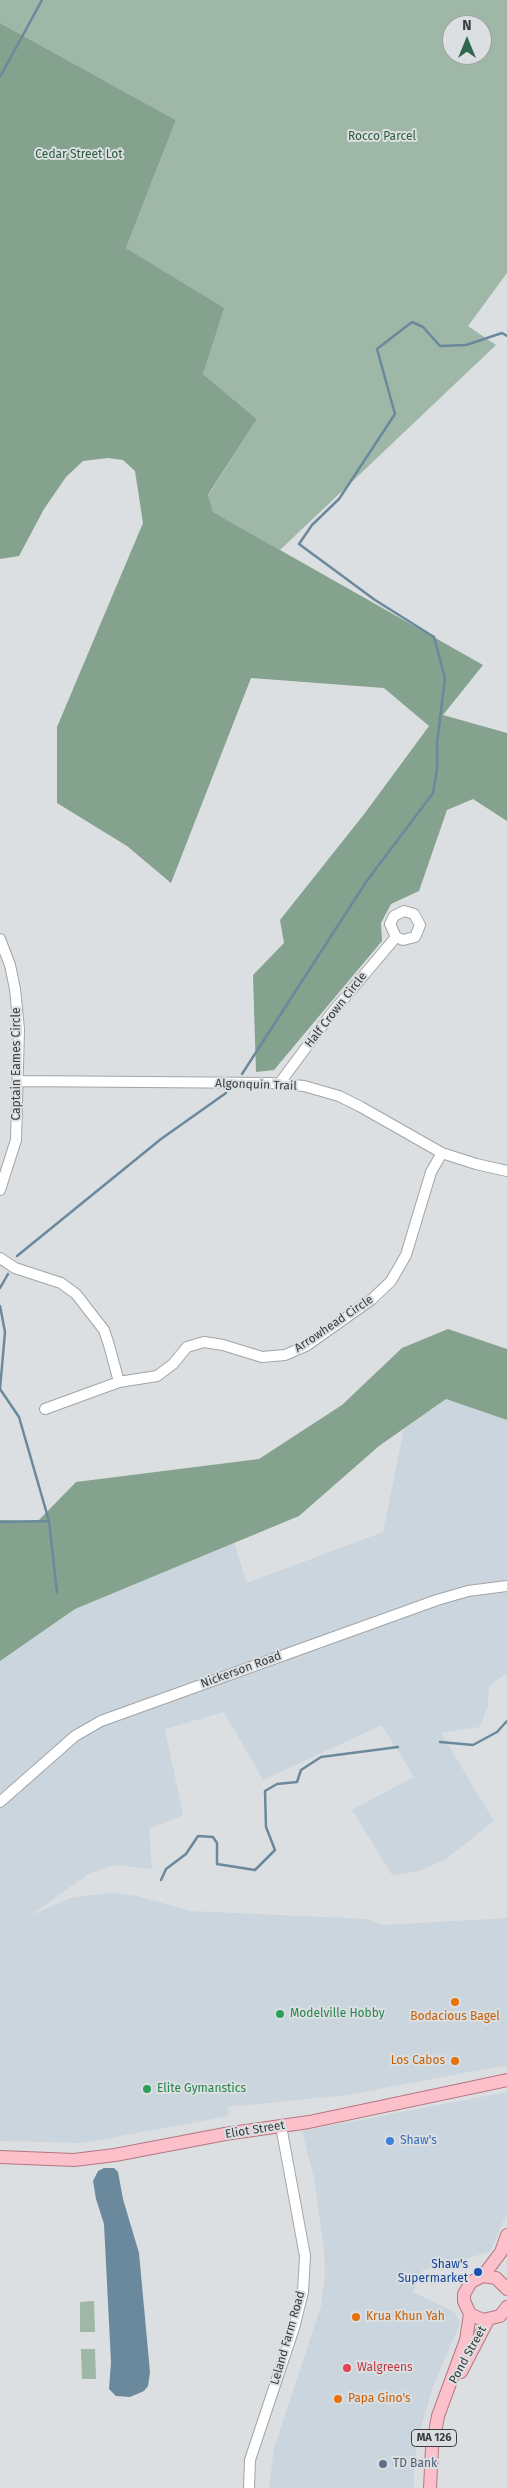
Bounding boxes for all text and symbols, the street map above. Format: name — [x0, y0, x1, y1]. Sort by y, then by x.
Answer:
north arrow — [442, 15, 492, 65]
text: N — [462, 17, 472, 34]
park label: Rocco Parcel — [348, 130, 416, 144]
park label: Cedar Street Lot — [35, 148, 123, 162]
street label: Half Crown Circle — [302, 969, 370, 1051]
street label: Captain Eames Circle — [10, 1007, 24, 1121]
street label: Algonquin Trail — [215, 1076, 297, 1094]
street label: Arrowhead Circle — [292, 1292, 376, 1356]
street label: Nickerson Road — [199, 1649, 283, 1691]
marker: Bodacious Bagel — [449, 1996, 461, 2008]
place label: Modelville Hobby — [290, 2007, 385, 2021]
marker: Modelville Hobby — [274, 2008, 286, 2020]
place label: Bodacious Bagel — [410, 2010, 500, 2024]
place label: Los Cabos — [391, 2054, 445, 2068]
marker: Los Cabos — [449, 2055, 461, 2067]
place label: Elite Gymanstics — [157, 2082, 246, 2096]
marker: Elite Gymanstics — [141, 2083, 153, 2095]
street label: Eliot Street — [224, 2118, 286, 2142]
place label: Shaw's — [400, 2134, 437, 2148]
marker: Shaw's — [384, 2135, 396, 2147]
place label: Shaw's Supermarket — [398, 2258, 468, 2286]
marker: Shaw's Supermarket — [472, 2266, 484, 2278]
street label: Leland Farm Road — [268, 2289, 308, 2387]
place label: Krua Khun Yah — [366, 2310, 445, 2324]
marker: Krua Khun Yah — [350, 2311, 362, 2323]
street label: Pond Street — [446, 2324, 490, 2386]
place label: Walgreens — [357, 2361, 413, 2375]
marker: Walgreens — [341, 2362, 353, 2374]
place label: Papa Gino's — [348, 2392, 411, 2406]
marker: Papa Gino's — [332, 2393, 344, 2405]
road number: MA 126 — [412, 2430, 456, 2446]
place label: TD Bank — [393, 2457, 437, 2471]
marker: TD Bank — [377, 2458, 389, 2470]

